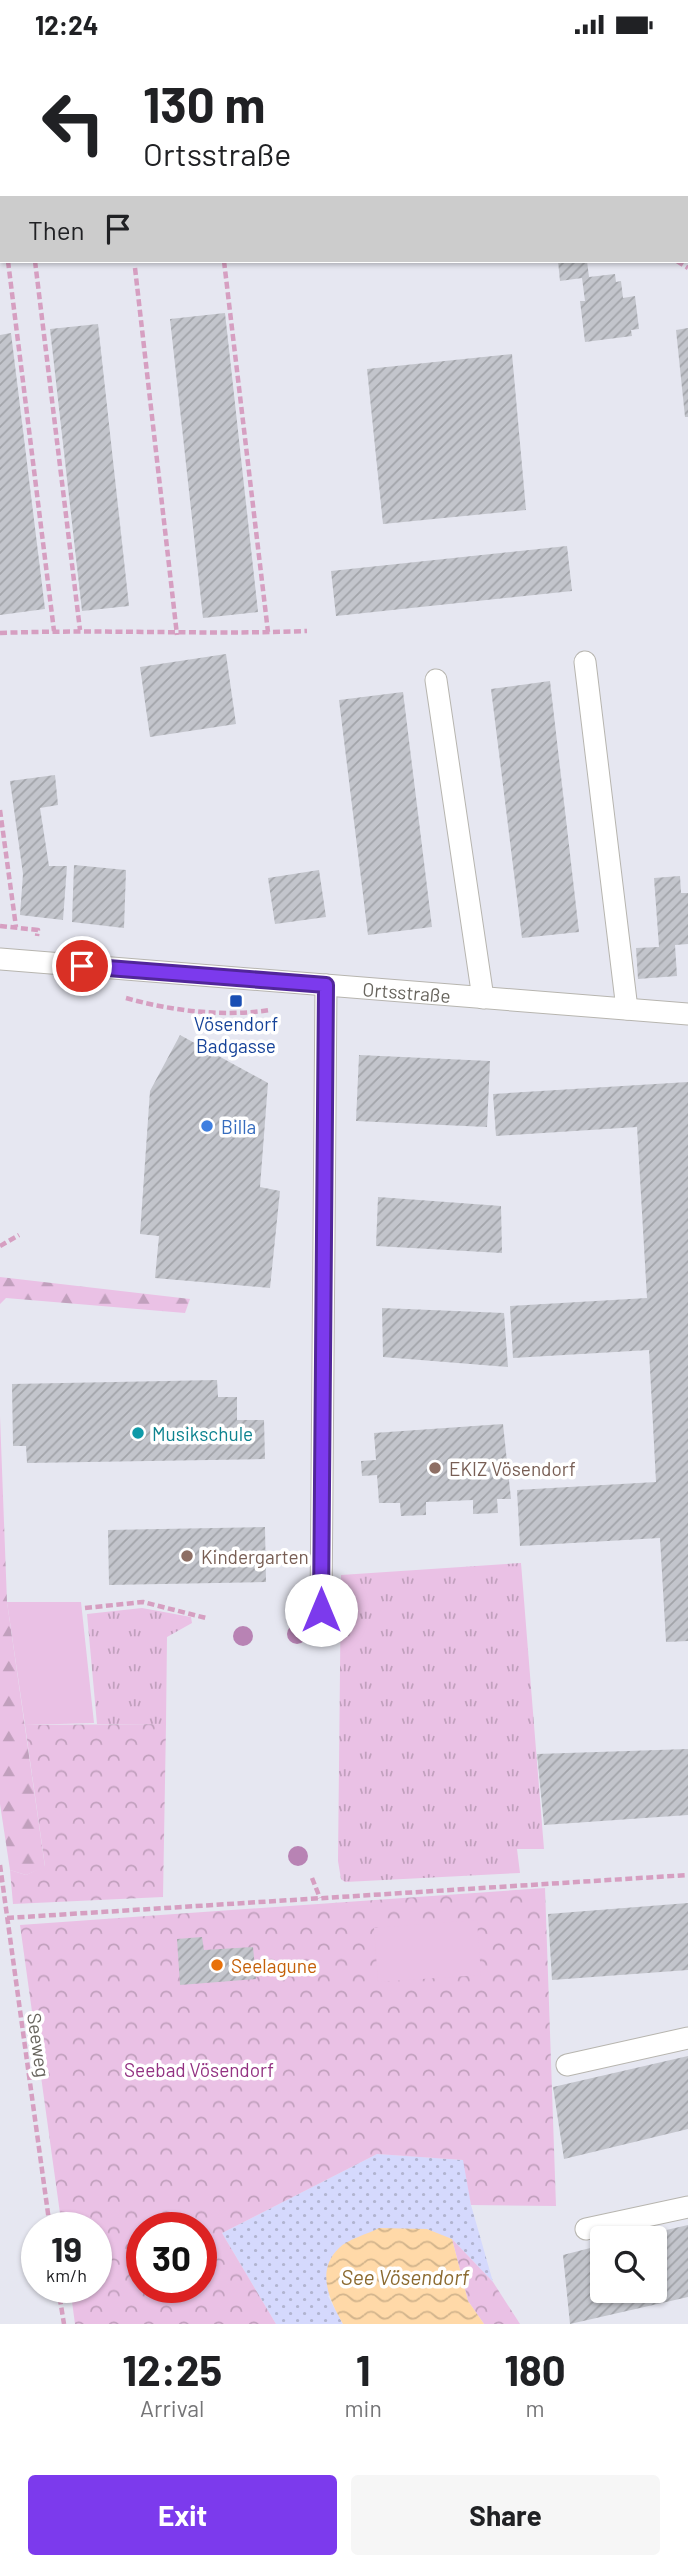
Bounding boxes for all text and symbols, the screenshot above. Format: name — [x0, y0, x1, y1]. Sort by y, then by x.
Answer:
text: 12:24 — [35, 9, 99, 40]
text: 130 m — [143, 74, 265, 133]
icon: left — [28, 77, 119, 168]
text: Ortsstraße — [143, 134, 291, 172]
icon: arrive — [99, 210, 137, 248]
text: Then — [28, 214, 85, 245]
pin — [52, 936, 112, 996]
icon: arrive — [63, 947, 101, 985]
street label: Ortsstraße — [362, 977, 452, 1006]
marker: Vösendorf Badgasse — [228, 993, 244, 1009]
place label: Vösendorf Badgasse — [194, 1012, 278, 1057]
place label: Billa — [221, 1115, 256, 1138]
marker: Billa — [199, 1118, 215, 1134]
place label: Musikschule — [152, 1422, 253, 1445]
marker: Musikschule — [130, 1425, 146, 1441]
place label: EKIZ Vösendorf — [449, 1457, 576, 1480]
marker: EKIZ Vösendorf — [427, 1460, 443, 1476]
place label: Kindergarten — [201, 1545, 309, 1568]
marker: Kindergarten — [179, 1548, 195, 1564]
position arrow — [284, 1573, 358, 1647]
place label: Seelagune — [231, 1954, 317, 1977]
marker: Seelagune — [209, 1957, 225, 1973]
street label: Seeweg — [23, 2011, 55, 2079]
park label: Seebad Vösendorf — [124, 2058, 274, 2081]
speed limit sign: 30 — [126, 2212, 217, 2303]
map controls — [590, 2226, 667, 2303]
button: search — [590, 2226, 667, 2303]
text: 19 — [51, 2227, 82, 2269]
text: km/h — [46, 2264, 87, 2286]
water label: See Vösendorf — [341, 2264, 470, 2289]
text: 12:25 — [122, 2344, 222, 2394]
text: 1 — [356, 2344, 371, 2394]
text: 180 — [504, 2344, 566, 2394]
text: Arrival — [140, 2394, 204, 2422]
text: min — [345, 2394, 382, 2422]
text: m — [525, 2394, 544, 2422]
button: Exit — [28, 2475, 337, 2555]
button: Share — [351, 2475, 660, 2555]

